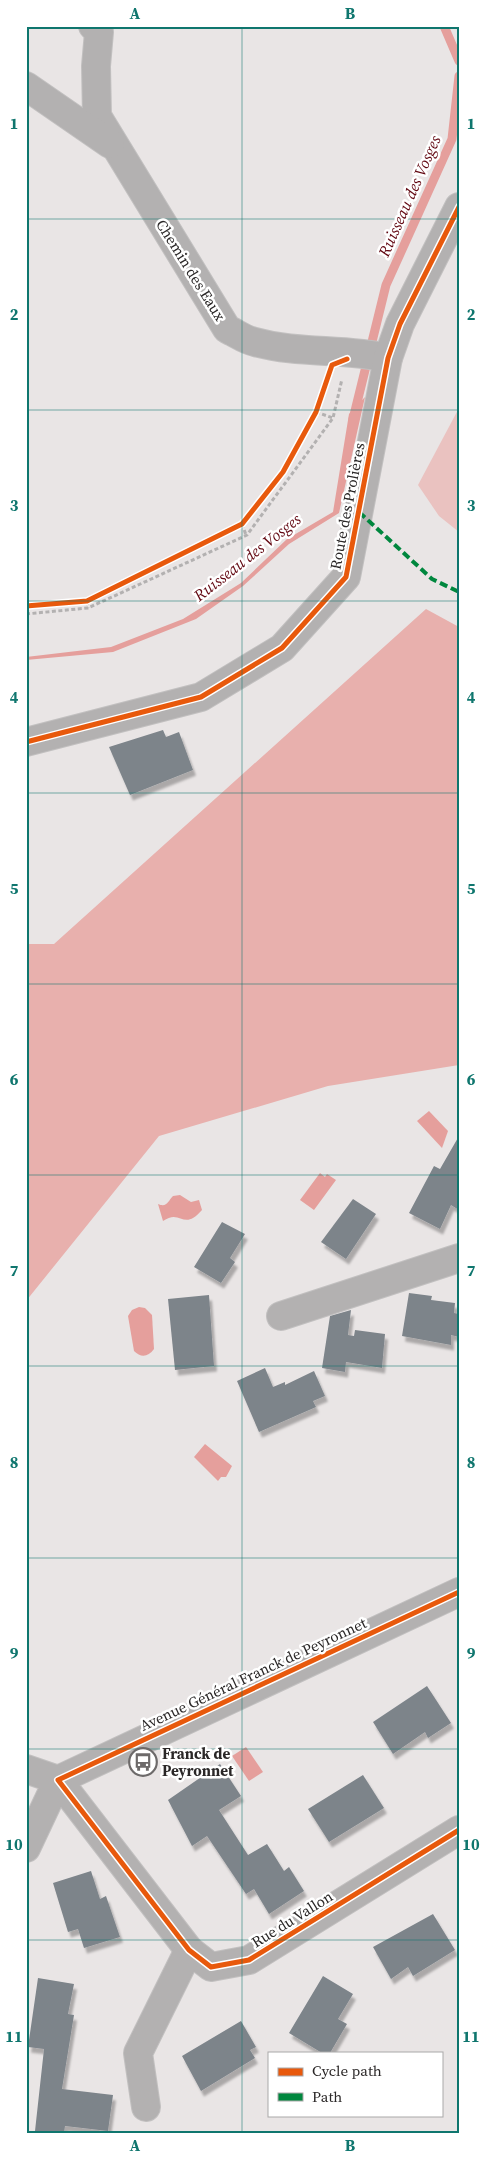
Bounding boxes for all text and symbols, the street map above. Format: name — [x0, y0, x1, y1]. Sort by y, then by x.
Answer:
text: A — [130, 2, 141, 24]
text: B — [345, 2, 356, 24]
text: 1 — [10, 112, 18, 134]
text: 1 — [467, 112, 475, 134]
water label: Ruisseau des Vosges — [372, 132, 446, 261]
street label: Chemin des Eaux — [151, 215, 231, 325]
text: 2 — [10, 303, 19, 325]
text: 2 — [467, 303, 476, 325]
street label: Route des Prolières — [324, 441, 370, 571]
text: 3 — [10, 494, 19, 516]
text: 3 — [467, 494, 476, 516]
water label: Ruisseau des Vosges — [188, 508, 305, 606]
text: 4 — [10, 686, 19, 708]
text: 4 — [467, 686, 476, 708]
text: 5 — [10, 877, 19, 899]
text: 5 — [467, 877, 476, 899]
text: 6 — [10, 1068, 19, 1090]
text: 6 — [467, 1068, 476, 1090]
text: 7 — [10, 1259, 19, 1281]
text: 7 — [467, 1259, 476, 1281]
text: 8 — [10, 1451, 18, 1473]
text: 8 — [467, 1451, 475, 1473]
street label: Avenue Général Franck de Peyronnet — [136, 1612, 370, 1736]
text: 9 — [10, 1642, 19, 1664]
text: 9 — [467, 1642, 476, 1664]
place label: Franck de Peyronnet — [162, 1743, 234, 1781]
bus stop icon: Franck de Peyronnet — [128, 1747, 158, 1777]
text: 10 — [5, 1833, 23, 1855]
text: 10 — [462, 1833, 480, 1855]
street label: Rue du Vallon — [247, 1886, 337, 1952]
text: 11 — [5, 2025, 23, 2047]
text: 11 — [462, 2025, 480, 2047]
legend — [268, 2052, 442, 2116]
text: Cycle path — [312, 2060, 382, 2081]
text: Path — [312, 2086, 342, 2107]
text: A — [130, 2134, 141, 2156]
text: B — [345, 2134, 356, 2156]

